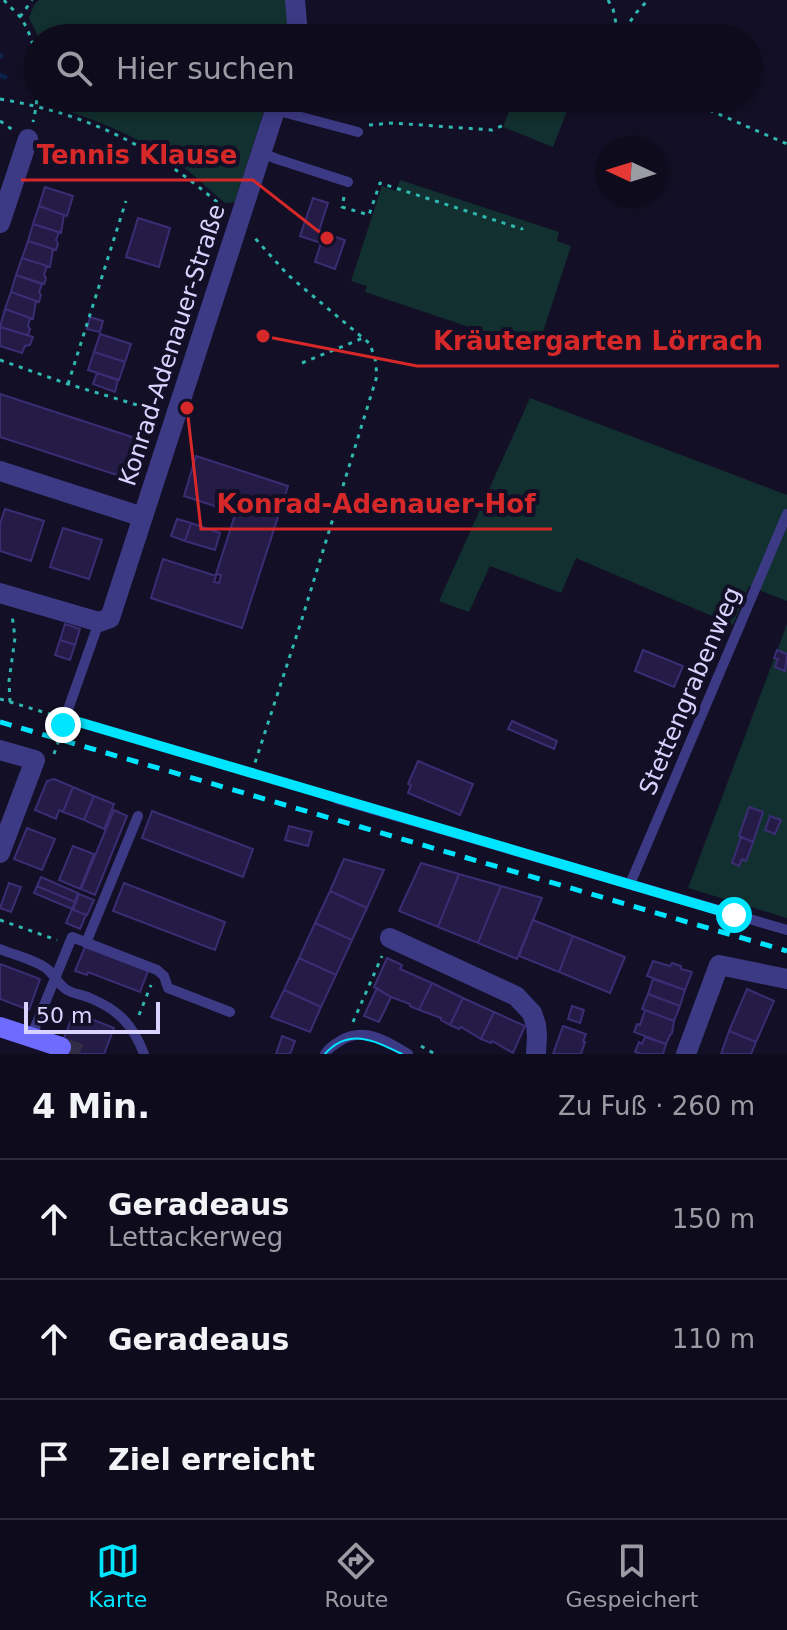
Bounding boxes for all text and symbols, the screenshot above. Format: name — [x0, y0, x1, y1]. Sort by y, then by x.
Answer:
search box — [24, 24, 763, 112]
icon: search — [52, 46, 96, 90]
text: Hier suchen — [116, 51, 295, 86]
callout: Tennis Klause — [21, 130, 253, 180]
north arrow — [595, 136, 667, 208]
text: Tennis Klause — [37, 140, 237, 170]
street label: Konrad-Adenauer-Straße — [113, 201, 231, 489]
callout: Kräutergarten Lörrach — [417, 316, 779, 366]
text: Kräutergarten Lörrach — [433, 326, 763, 356]
callout: Konrad-Adenauer-Hof — [201, 479, 552, 529]
text: Konrad-Adenauer-Hof — [217, 489, 536, 519]
street label: Stettengrabenweg — [634, 583, 746, 799]
route end — [45, 707, 81, 743]
route start — [716, 897, 752, 933]
scale bar — [24, 998, 160, 1034]
text: 50 m — [36, 1003, 92, 1028]
text: 4 Min. — [32, 1086, 150, 1126]
text: Zu Fuß · 260 m — [558, 1091, 755, 1121]
text: Geradeaus — [108, 1187, 289, 1222]
icon: ahead — [32, 1197, 76, 1241]
text: 150 m — [672, 1204, 755, 1234]
text: Lettackerweg — [108, 1222, 283, 1252]
icon: ahead — [32, 1317, 76, 1361]
text: Geradeaus — [108, 1322, 289, 1357]
text: 110 m — [672, 1324, 755, 1354]
icon: arrive — [32, 1437, 76, 1481]
text: Ziel erreicht — [108, 1442, 315, 1477]
tab: Karte — [89, 1539, 147, 1612]
tab: Route — [324, 1539, 388, 1612]
tab: Gespeichert — [566, 1539, 698, 1612]

